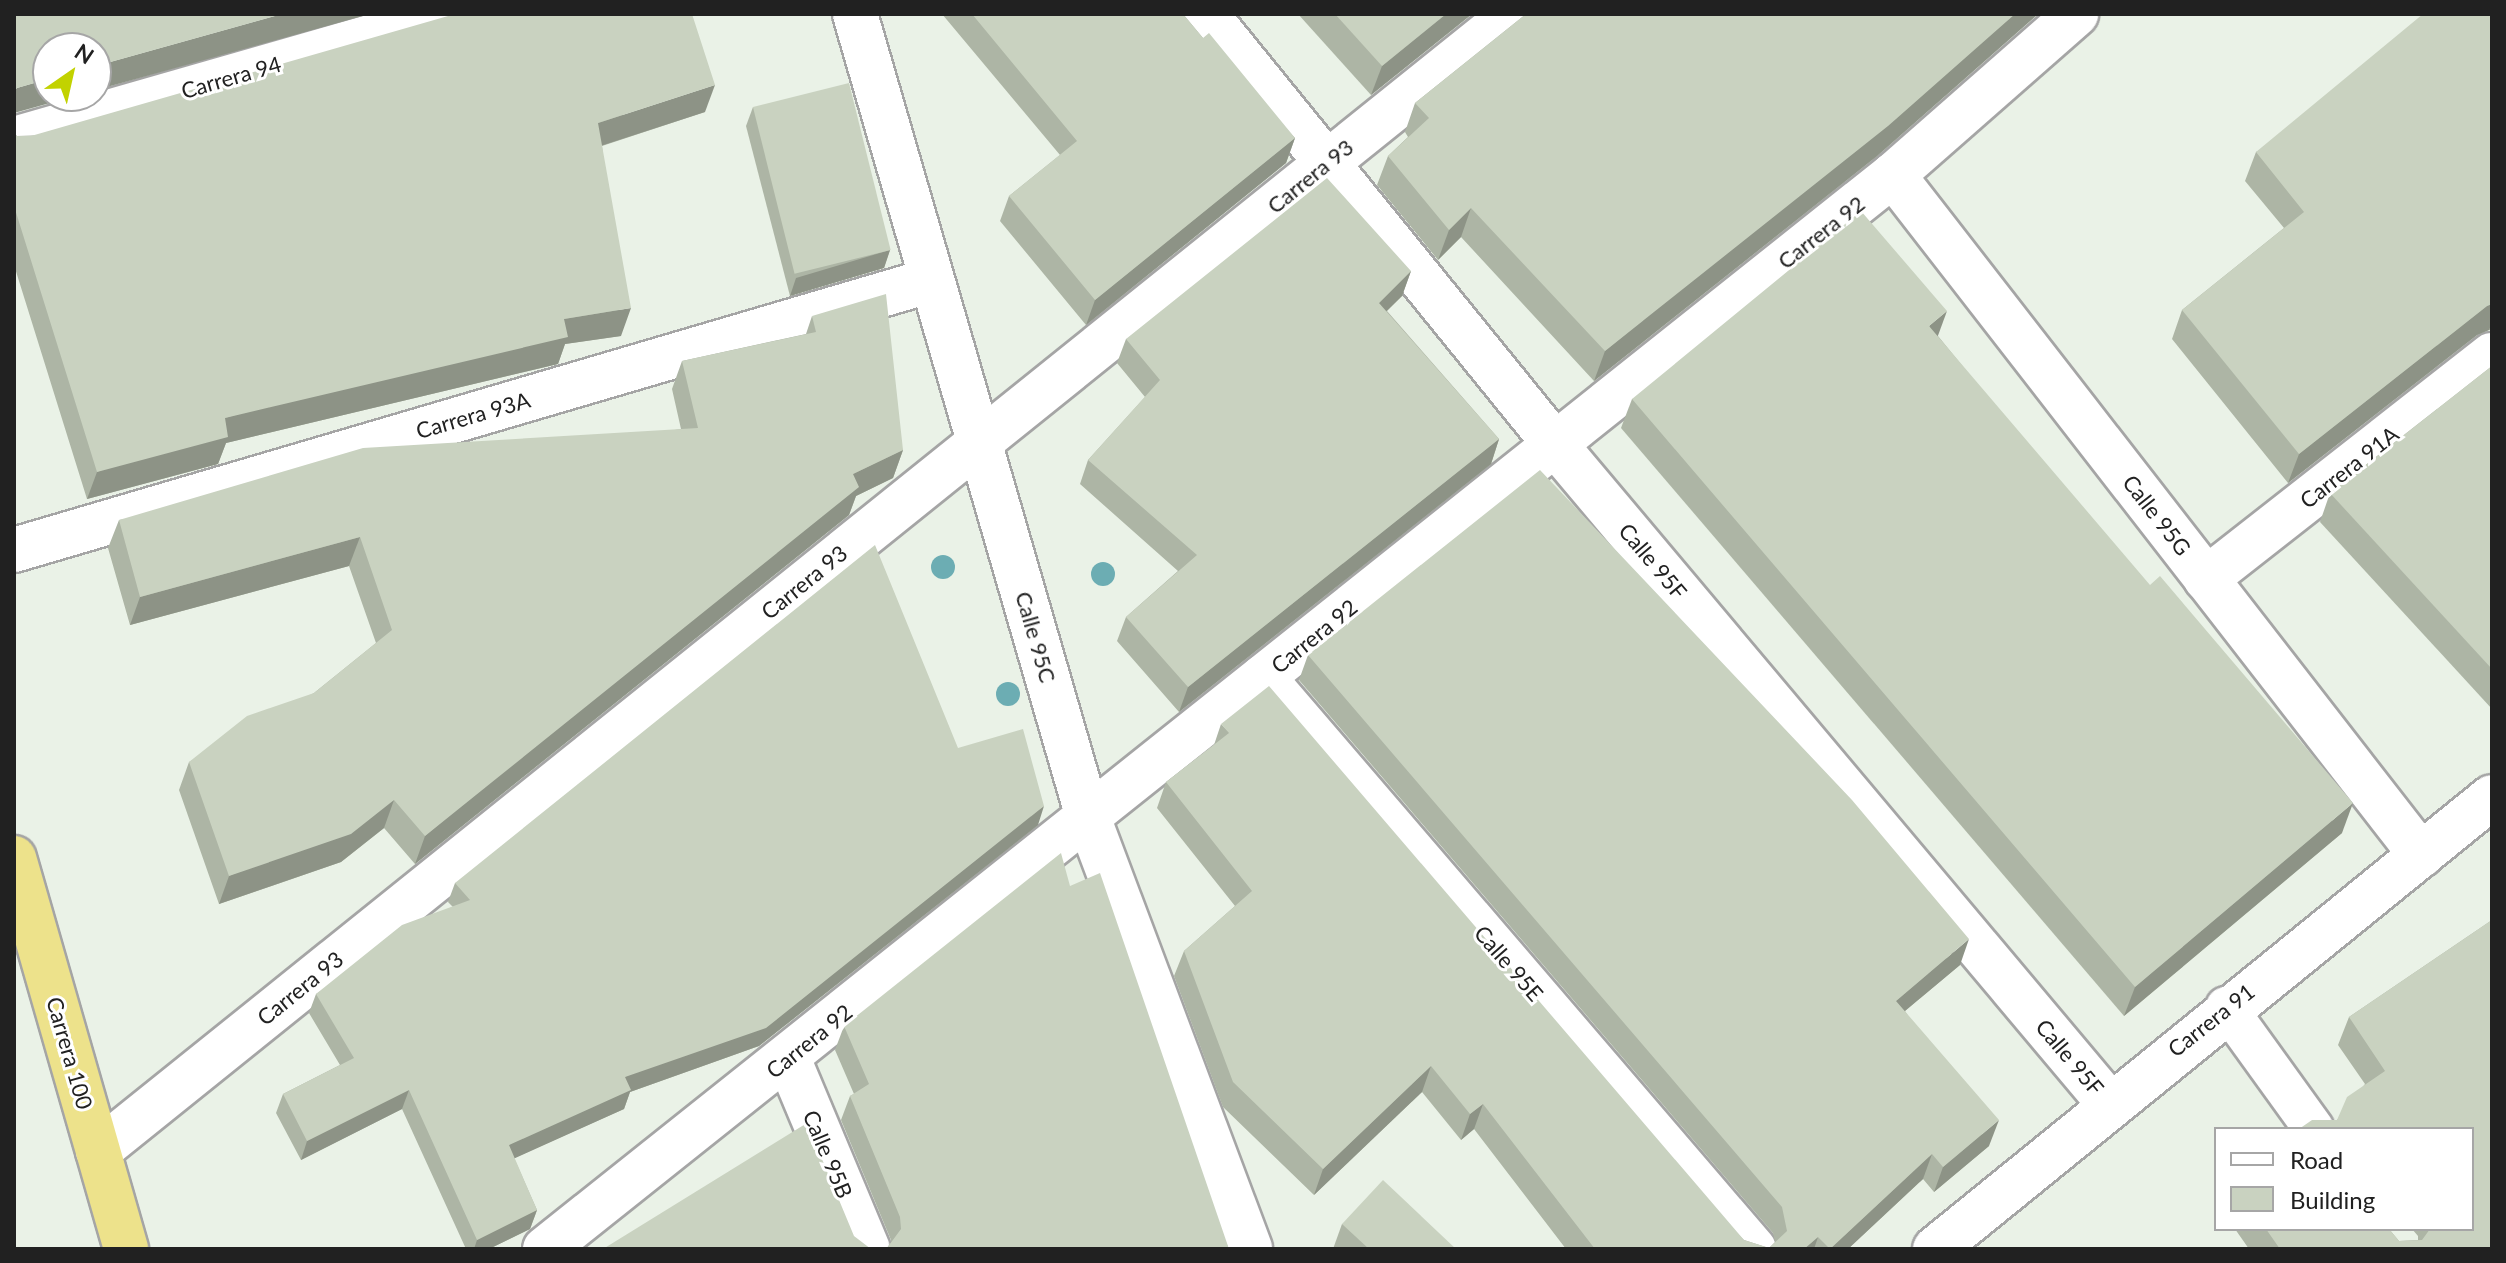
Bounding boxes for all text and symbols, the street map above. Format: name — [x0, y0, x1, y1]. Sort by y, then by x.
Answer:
north arrow — [32, 32, 112, 112]
text: N — [70, 37, 99, 69]
street label: Carrera 94 — [178, 50, 284, 104]
street label: Carrera 93 — [1262, 133, 1358, 219]
street label: Carrera 92 — [1772, 190, 1870, 274]
street label: Carrera 93A — [413, 386, 533, 444]
street label: Carrera 91A — [2295, 420, 2403, 514]
street label: Calle 95G — [2117, 470, 2197, 560]
street label: Calle 95F — [1614, 518, 1692, 604]
street label: Carrera 93 — [756, 539, 852, 625]
street label: Calle 95C — [1010, 588, 1062, 686]
street label: Carrera 92 — [1266, 593, 1362, 679]
street label: Calle 95E — [1469, 920, 1549, 1006]
street label: Carrera 93 — [252, 945, 348, 1031]
street label: Carrera 91 — [2162, 978, 2260, 1062]
street label: Carrera 100 — [41, 994, 99, 1112]
street label: Carrera 92 — [761, 998, 857, 1084]
street label: Calle 95F — [2031, 1014, 2109, 1100]
street label: Calle 95B — [798, 1106, 858, 1202]
legend — [2214, 1127, 2474, 1231]
text: Road — [2290, 1145, 2343, 1174]
text: Building — [2290, 1185, 2375, 1214]

